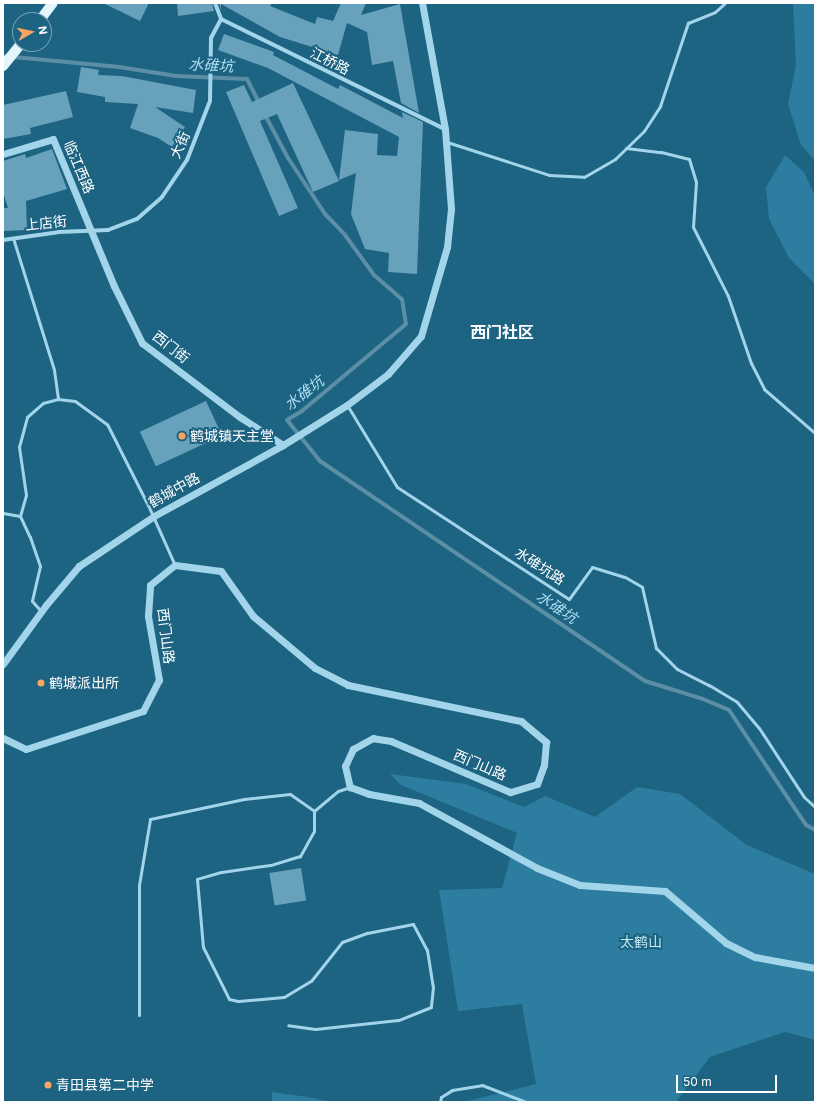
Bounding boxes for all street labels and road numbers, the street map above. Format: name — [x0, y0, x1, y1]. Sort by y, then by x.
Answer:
street label: 江桥路 — [307, 44, 353, 78]
street label: 大街 — [167, 129, 193, 161]
street label: 临江西路 — [60, 138, 98, 196]
street label: 上店街 — [24, 212, 68, 234]
street label: 西门街 — [149, 327, 193, 367]
street label: 鹤城中路 — [145, 469, 203, 511]
street label: 水碓坑路 — [512, 544, 568, 588]
street label: 西门山路 — [154, 607, 178, 665]
street label: 西门山路 — [451, 746, 509, 784]

